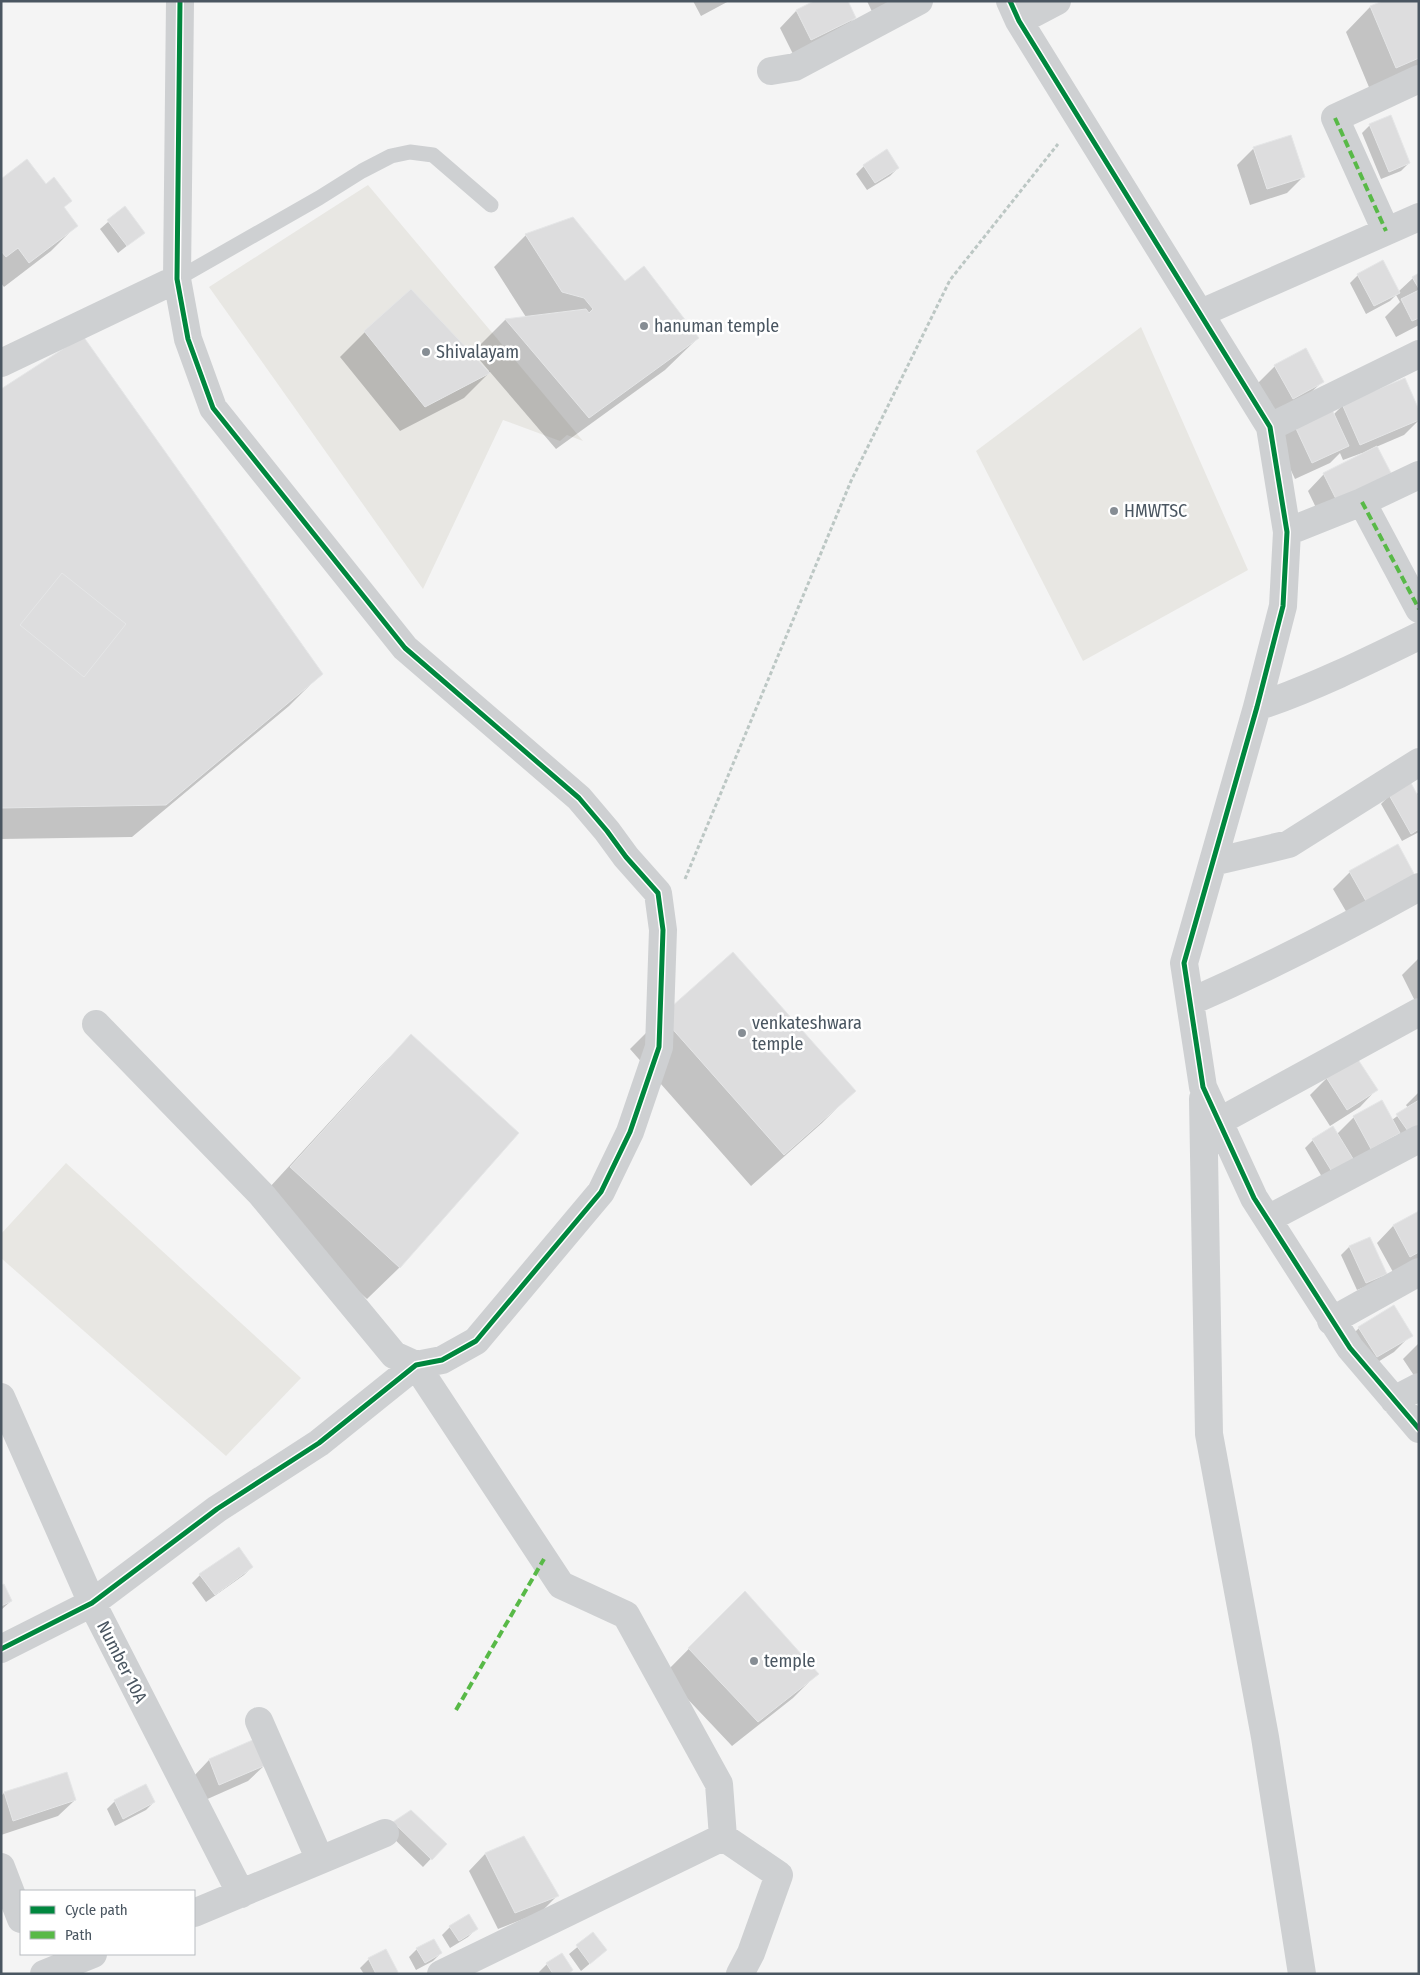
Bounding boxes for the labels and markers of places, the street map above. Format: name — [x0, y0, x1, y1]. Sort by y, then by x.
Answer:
place label: hanuman temple — [654, 315, 779, 337]
marker: hanuman temple — [638, 320, 650, 332]
place label: Shivalayam — [436, 341, 519, 363]
marker: Shivalayam — [420, 346, 432, 358]
place label: HMWTSC — [1124, 500, 1187, 522]
marker: HMWTSC — [1108, 505, 1120, 517]
place label: venkateshwara temple — [752, 1012, 862, 1055]
marker: venkateshwara temple — [736, 1027, 748, 1039]
place label: temple — [764, 1650, 816, 1672]
marker: temple — [748, 1655, 760, 1667]

